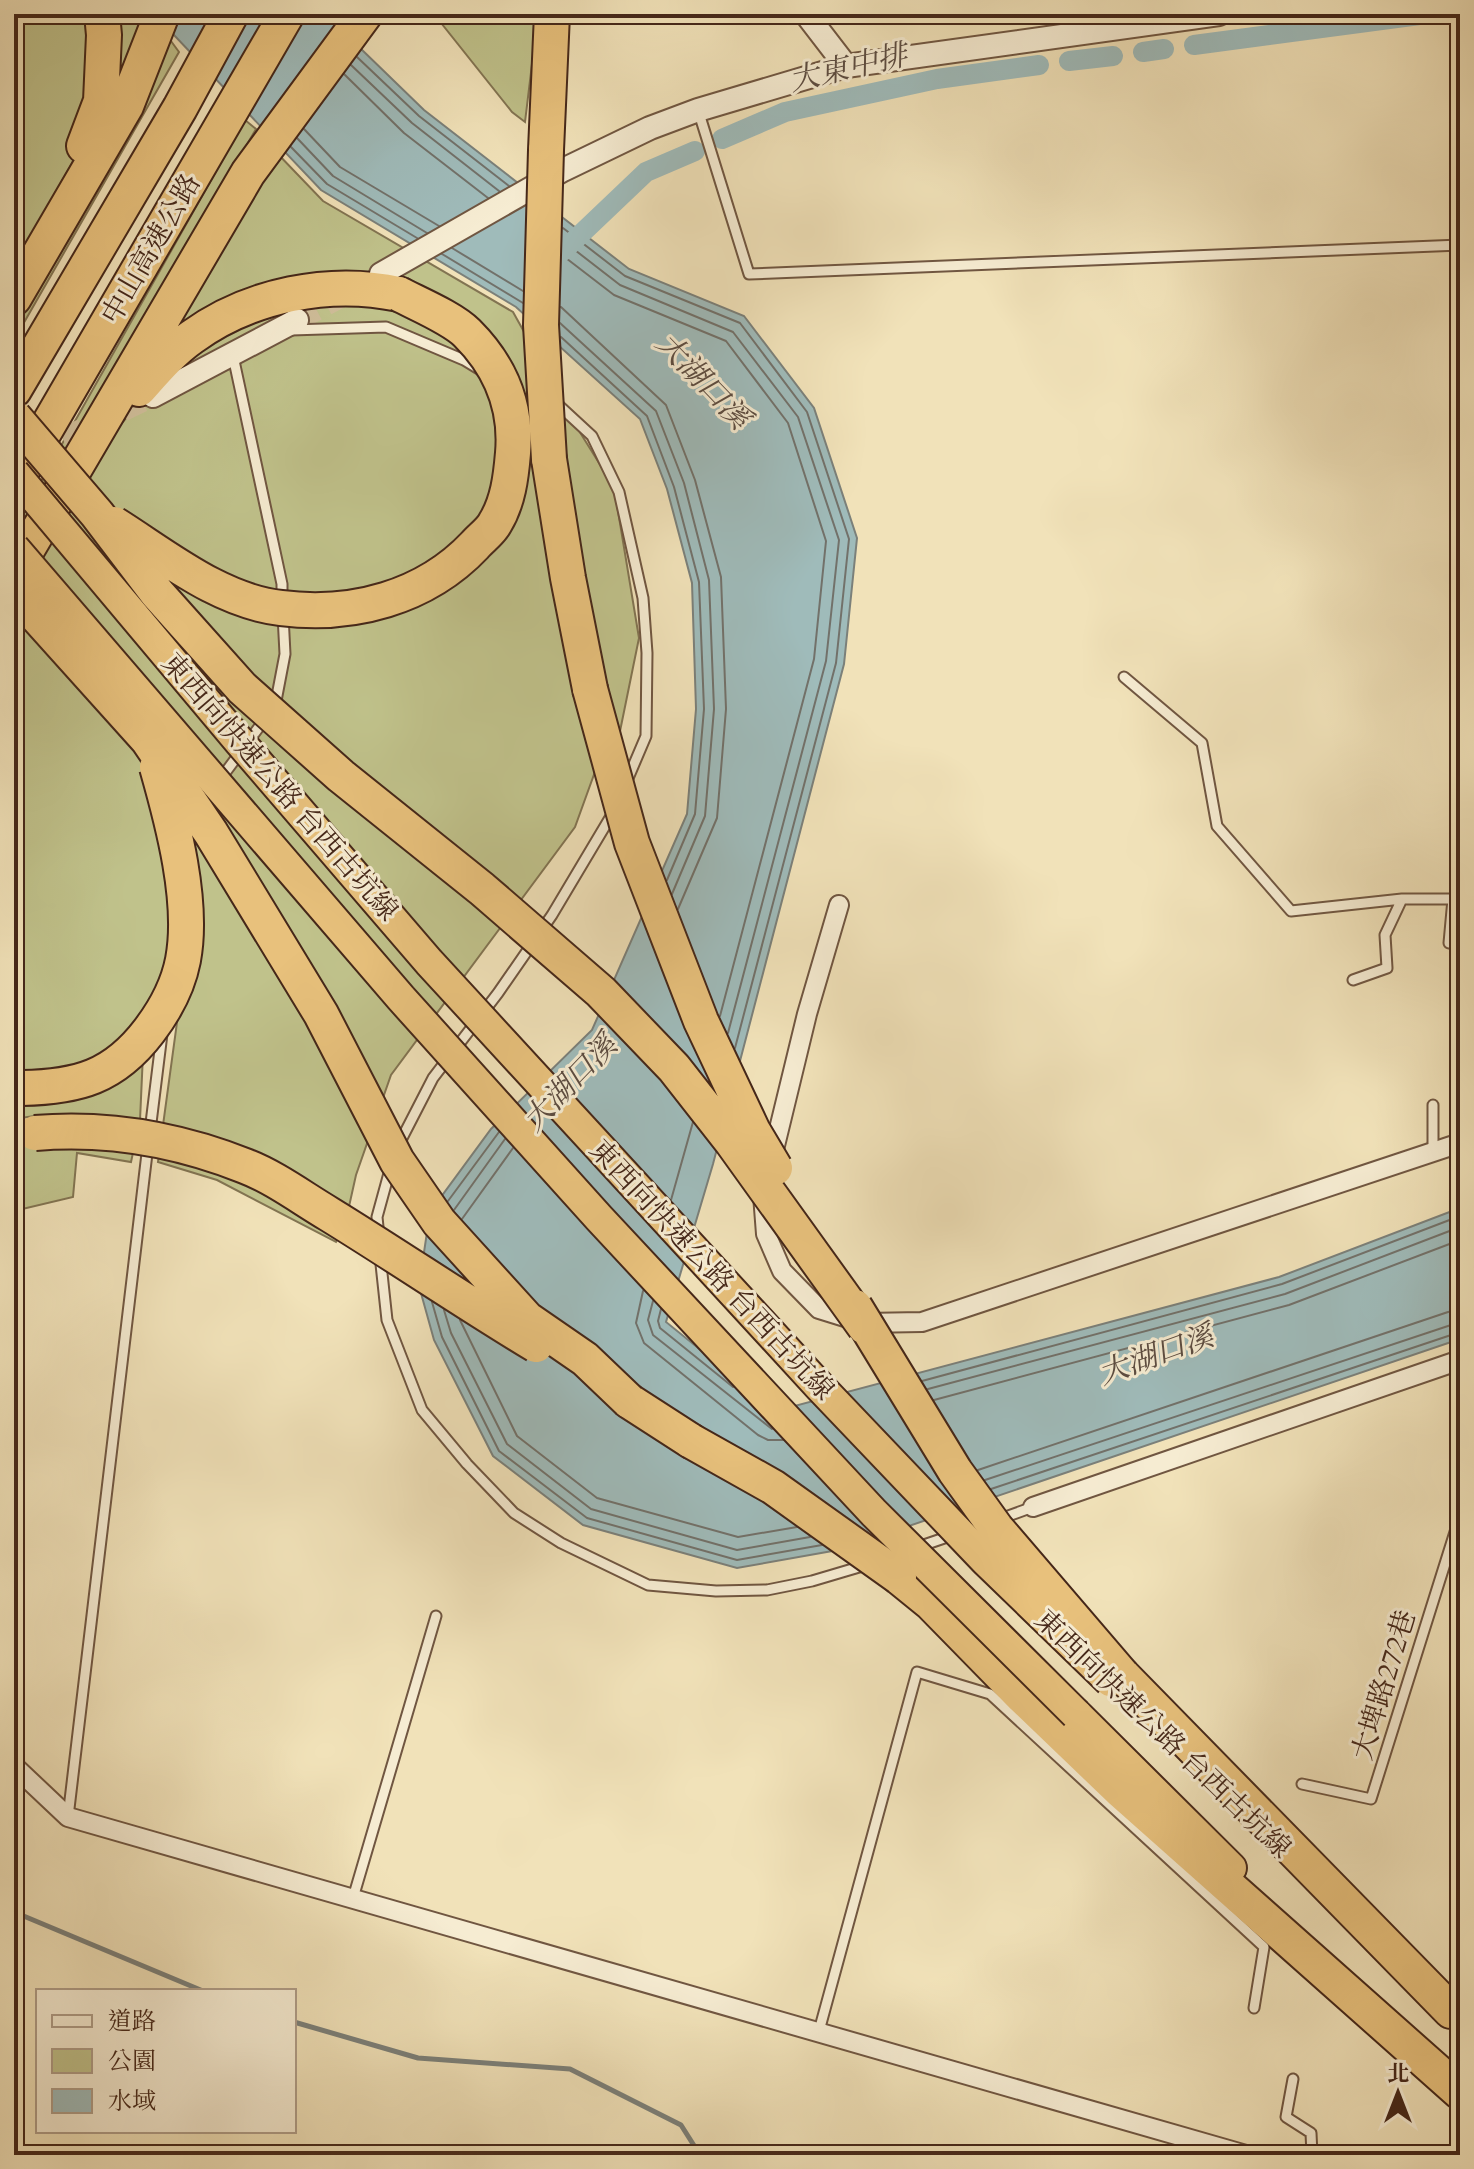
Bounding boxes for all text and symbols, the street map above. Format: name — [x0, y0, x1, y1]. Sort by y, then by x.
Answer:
water label: 大東中排 — [785, 34, 915, 101]
street label: 中山高速公路 — [93, 167, 209, 331]
water label: 大湖口溪 — [647, 324, 762, 441]
street label: 東西向快速公路 台西古坑線 — [153, 645, 407, 929]
water label: 大湖口溪 — [514, 1023, 629, 1140]
street label: 東西向快速公路 台西古坑線 — [581, 1131, 843, 1409]
water label: 大湖口溪 — [1093, 1314, 1222, 1395]
street label: 東西向快速公路 台西古坑線 — [1026, 1601, 1300, 1867]
street label: 大埤路272巷 — [1343, 1605, 1425, 1765]
legend — [36, 1989, 296, 2133]
text: 道路 — [108, 2005, 156, 2038]
text: 公園 — [108, 2045, 156, 2078]
north arrow — [1358, 2053, 1438, 2133]
text: 北 — [1387, 2059, 1409, 2089]
text: 水域 — [108, 2085, 156, 2118]

